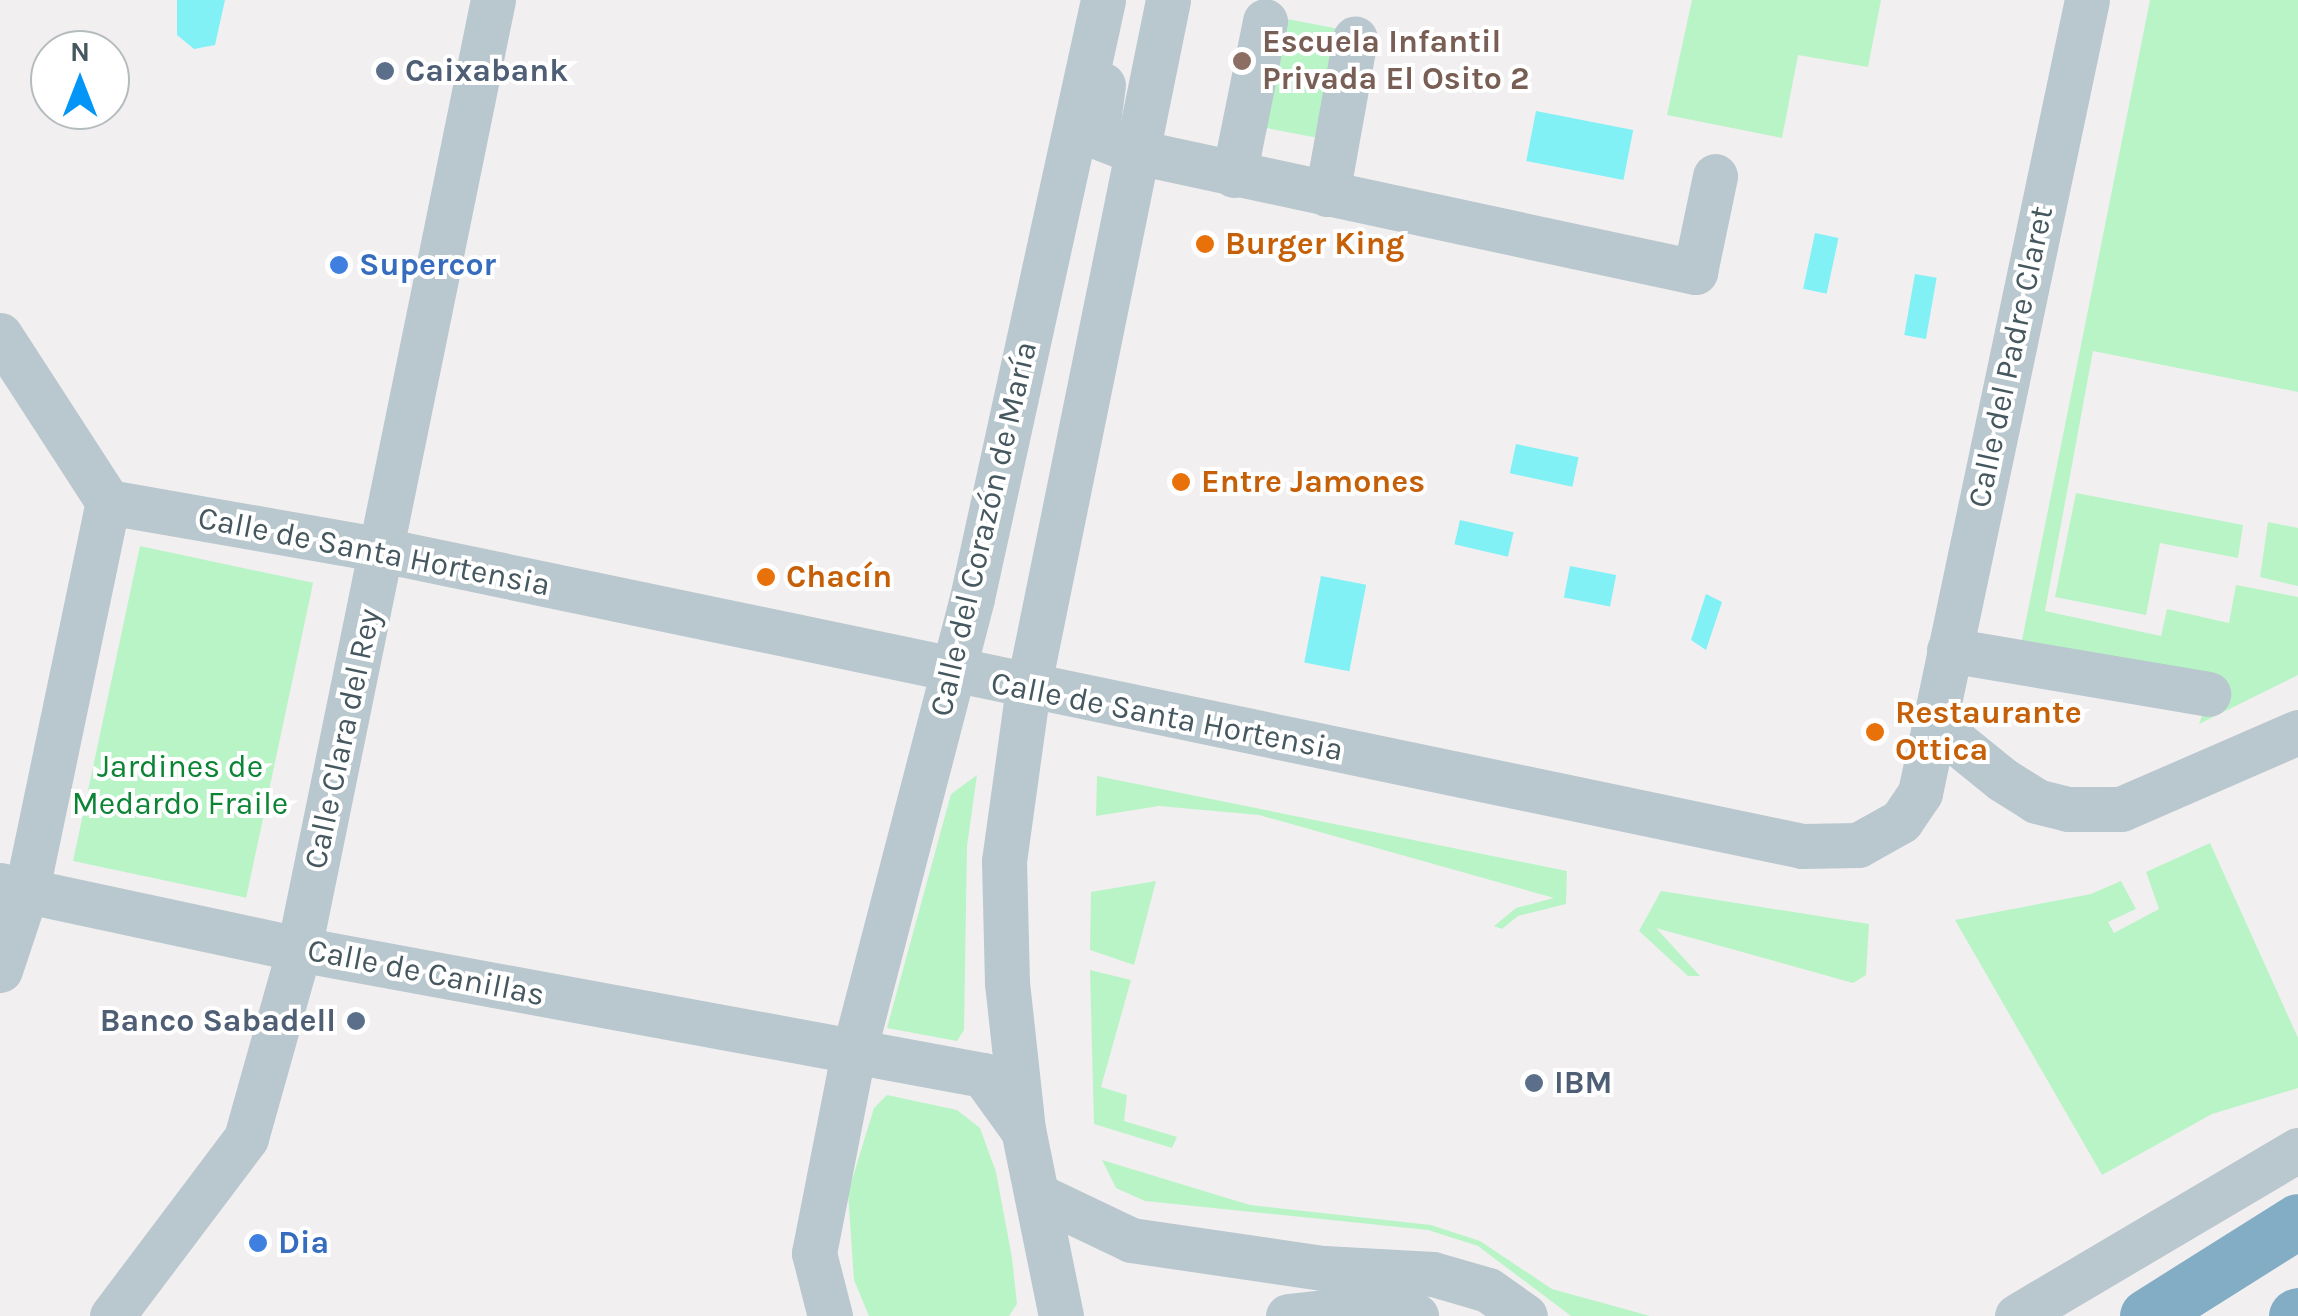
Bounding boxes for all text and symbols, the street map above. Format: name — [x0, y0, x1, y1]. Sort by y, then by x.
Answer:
place label: Escuela Infantil Privada El Osito 2 — [1262, 24, 1529, 99]
north arrow — [30, 30, 130, 130]
text: N — [70, 35, 90, 68]
marker: Escuela Infantil Privada El Osito 2 — [1231, 50, 1253, 72]
place label: Caixabank — [405, 52, 568, 90]
marker: Caixabank — [374, 60, 396, 82]
street label: Calle del Padre Claret — [1960, 203, 2062, 511]
place label: Burger King — [1225, 225, 1404, 263]
marker: Burger King — [1194, 233, 1216, 255]
place label: Supercor — [359, 246, 496, 284]
marker: Supercor — [328, 254, 350, 276]
street label: Calle del Corazón de María — [922, 338, 1046, 720]
place label: Entre Jamones — [1201, 463, 1425, 501]
marker: Entre Jamones — [1170, 471, 1192, 493]
street label: Calle de Santa Hortensia — [195, 499, 553, 605]
place label: Chacín — [786, 558, 892, 596]
marker: Chacín — [755, 566, 777, 588]
street label: Calle Clara del Rey — [297, 605, 389, 873]
street label: Calle de Santa Hortensia — [988, 664, 1346, 770]
place label: Restaurante Ottica — [1895, 695, 2082, 770]
marker: Restaurante Ottica — [1864, 721, 1886, 743]
park label: Jardines de Medardo Fraile — [72, 749, 288, 824]
street label: Calle de Canillas — [304, 931, 548, 1015]
place label: Banco Sabadell — [100, 1002, 336, 1040]
marker: Banco Sabadell — [345, 1010, 367, 1032]
place label: IBM — [1554, 1064, 1612, 1102]
marker: IBM — [1523, 1072, 1545, 1094]
place label: Dia — [278, 1224, 329, 1262]
marker: Dia — [247, 1232, 269, 1254]

